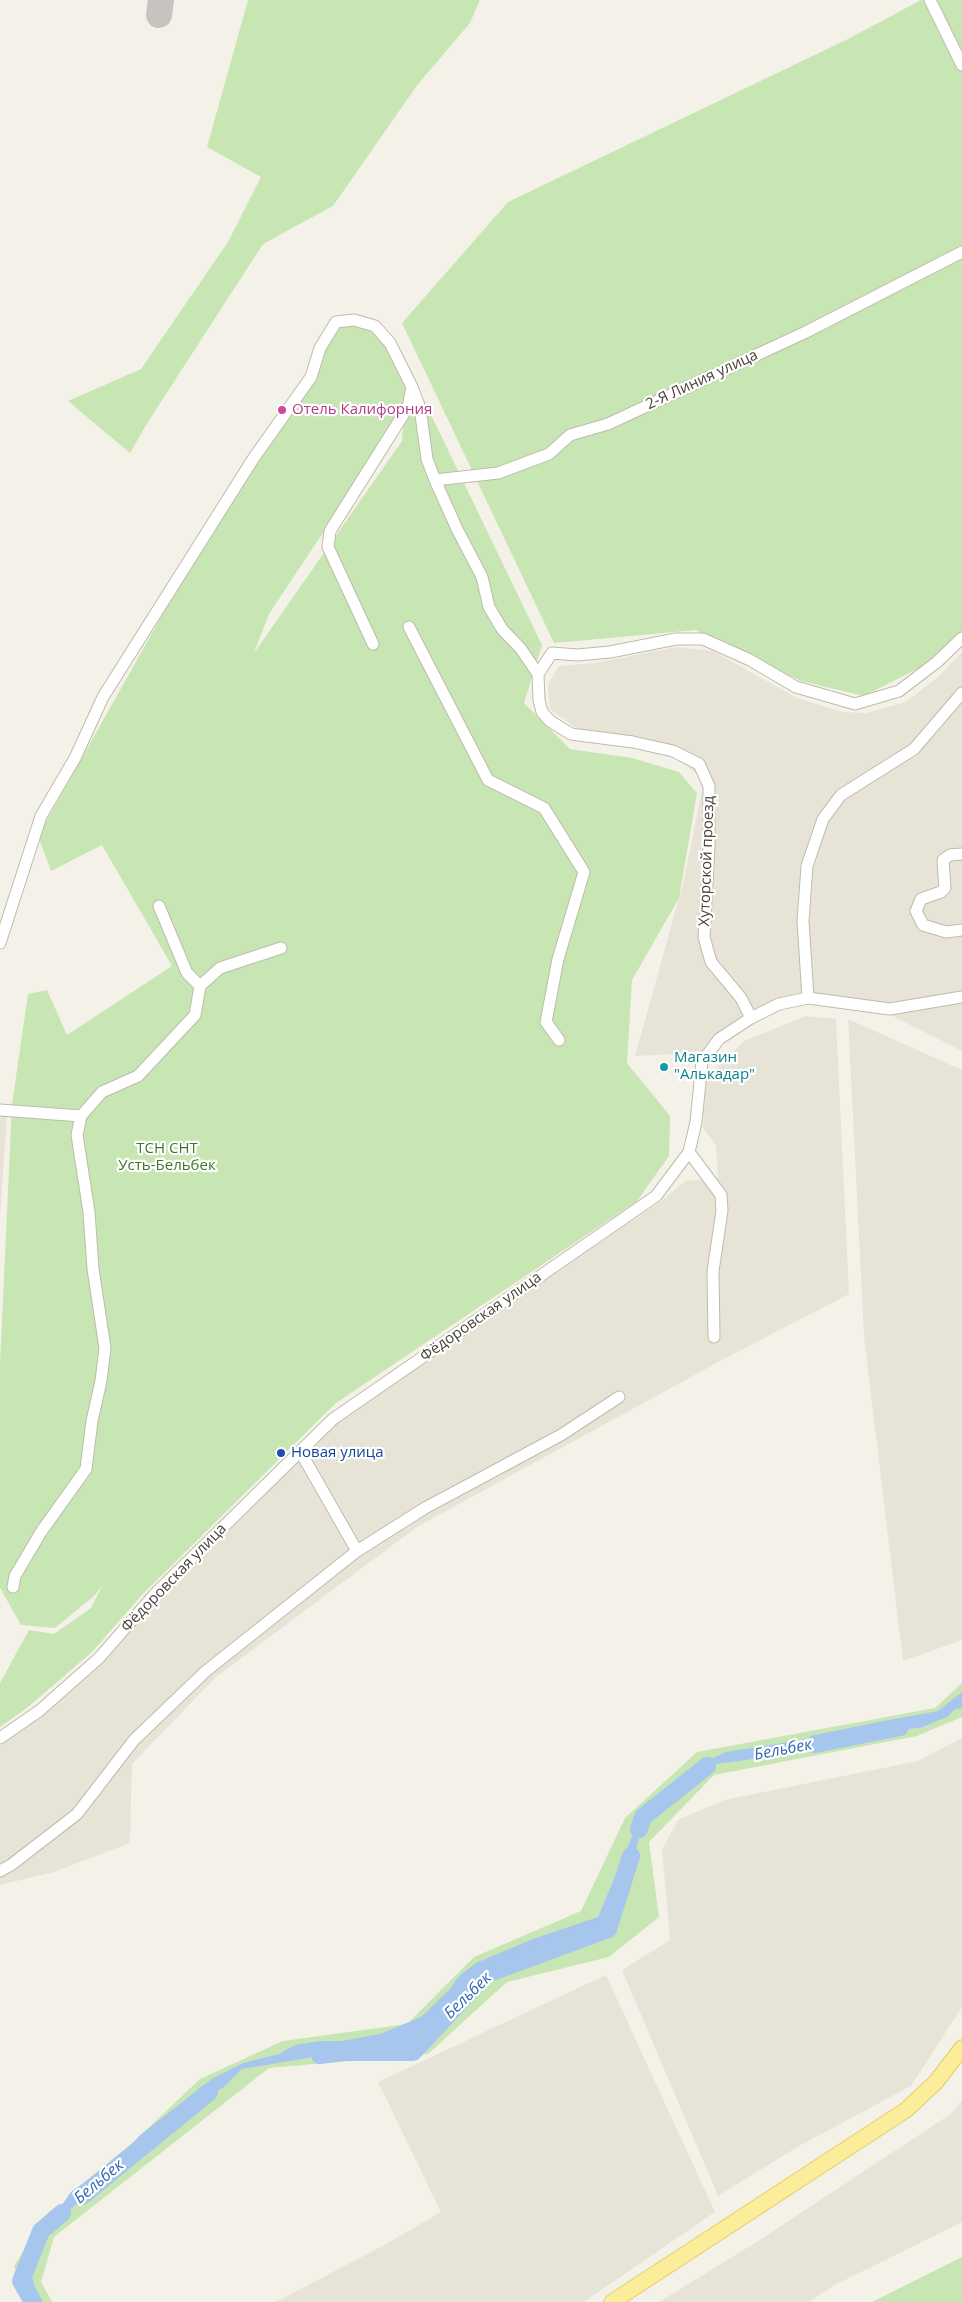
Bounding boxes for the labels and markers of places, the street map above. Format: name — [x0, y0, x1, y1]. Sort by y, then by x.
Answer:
place label: Отель Калифорния — [292, 401, 432, 419]
marker: Отель Калифорния — [276, 404, 288, 416]
place label: Магазин "Алькадар" — [674, 1049, 755, 1084]
marker: Магазин "Алькадар" — [658, 1061, 670, 1073]
place label: Новая улица — [291, 1444, 384, 1462]
marker: Новая улица — [275, 1447, 287, 1459]

